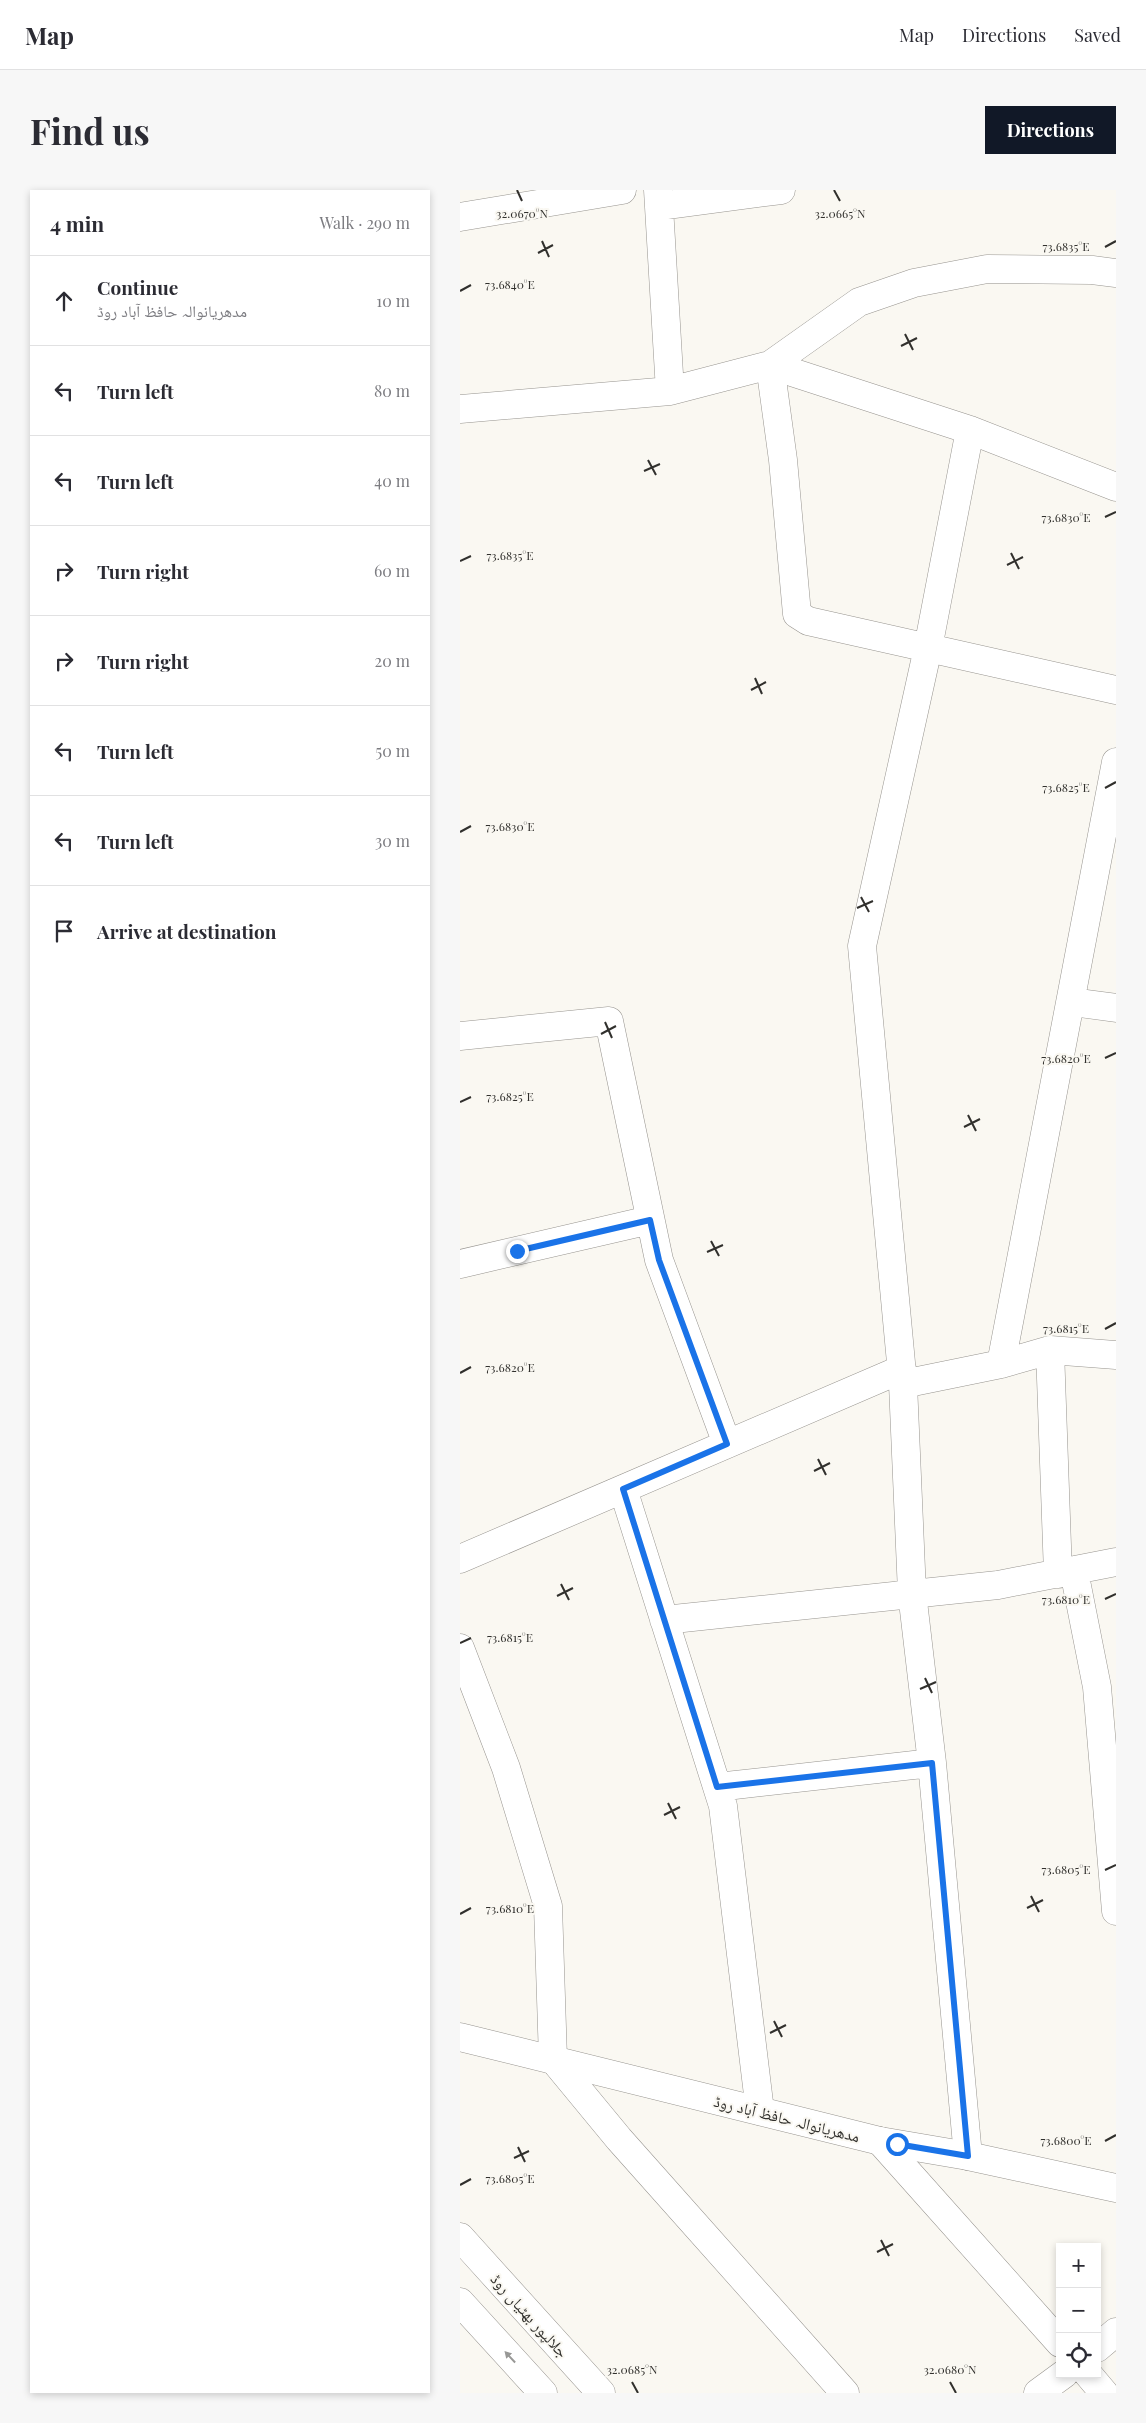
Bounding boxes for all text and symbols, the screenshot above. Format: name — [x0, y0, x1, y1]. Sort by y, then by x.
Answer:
text: Map — [25, 19, 74, 51]
text: Map — [899, 23, 934, 47]
text: Directions — [962, 23, 1046, 47]
text: Saved — [1074, 23, 1121, 47]
button: Directions — [985, 106, 1116, 154]
text: Find us — [30, 107, 150, 154]
text: 32.0670°N — [496, 205, 548, 221]
text: 32.0665°N — [814, 205, 866, 221]
text: 4 min — [50, 209, 104, 237]
text: Walk · 290 m — [319, 212, 410, 233]
text: 73.6835°E — [1042, 238, 1090, 254]
text: Continue — [97, 274, 178, 300]
text: 73.6840°E — [485, 276, 535, 292]
icon: ahead — [50, 287, 78, 315]
text: 10 m — [376, 290, 410, 311]
text: مدھریانوالہ حافظ آباد روڈ — [97, 300, 247, 321]
icon: left — [50, 377, 78, 405]
text: Turn left — [97, 378, 174, 404]
text: 80 m — [374, 380, 410, 401]
icon: left — [50, 467, 78, 495]
text: Turn left — [97, 468, 174, 494]
text: 40 m — [374, 470, 410, 491]
text: 73.6830°E — [1041, 509, 1091, 525]
text: 73.6835°E — [486, 547, 534, 563]
icon: right — [50, 557, 78, 585]
text: Turn right — [97, 558, 189, 584]
text: 60 m — [374, 560, 410, 581]
icon: right — [50, 647, 78, 675]
text: Turn right — [97, 648, 189, 674]
text: 20 m — [375, 650, 410, 671]
icon: left — [50, 737, 78, 765]
text: Turn left — [97, 738, 174, 764]
text: 50 m — [376, 740, 410, 761]
text: 73.6825°E — [1042, 779, 1090, 795]
text: 73.6830°E — [485, 818, 535, 834]
icon: left — [50, 827, 78, 855]
text: Turn left — [97, 828, 174, 854]
text: 30 m — [375, 830, 410, 851]
icon: arrive — [50, 917, 78, 945]
text: Arrive at destination — [97, 918, 277, 944]
text: 73.6820°E — [1041, 1050, 1091, 1066]
text: 73.6825°E — [486, 1088, 534, 1104]
route end — [506, 1240, 529, 1263]
text: 73.6815°E — [1043, 1320, 1089, 1336]
text: 73.6820°E — [485, 1359, 535, 1375]
text: 73.6810°E — [1042, 1591, 1090, 1607]
text: 73.6815°E — [487, 1629, 533, 1645]
text: 73.6805°E — [1041, 1861, 1091, 1877]
text: 73.6810°E — [486, 1900, 534, 1916]
street label: مدھریانوالہ حافظ آباد روڈ — [712, 2090, 862, 2146]
text: 73.6800°E — [1040, 2132, 1092, 2148]
route start — [886, 2133, 909, 2156]
text: 73.6805°E — [485, 2170, 535, 2186]
map controls — [1056, 2243, 1101, 2378]
button: + — [1056, 2243, 1101, 2288]
street label: جلالپور بھٹیاں روڈ — [486, 2268, 573, 2362]
button: − — [1056, 2288, 1101, 2333]
button: locate — [1056, 2333, 1101, 2378]
one-way arrow — [504, 2352, 516, 2364]
text: 32.0685°N — [606, 2361, 658, 2377]
text: 32.0680°N — [923, 2361, 977, 2377]

